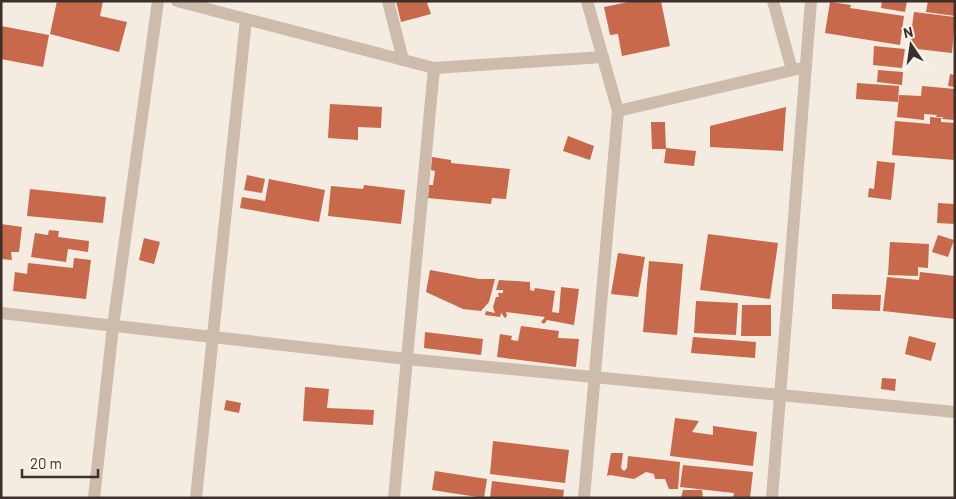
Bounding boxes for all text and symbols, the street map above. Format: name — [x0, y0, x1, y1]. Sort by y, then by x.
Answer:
north arrow — [886, 20, 936, 70]
text: N — [902, 23, 914, 41]
scale bar — [22, 446, 99, 478]
text: 20 m — [30, 454, 62, 472]

